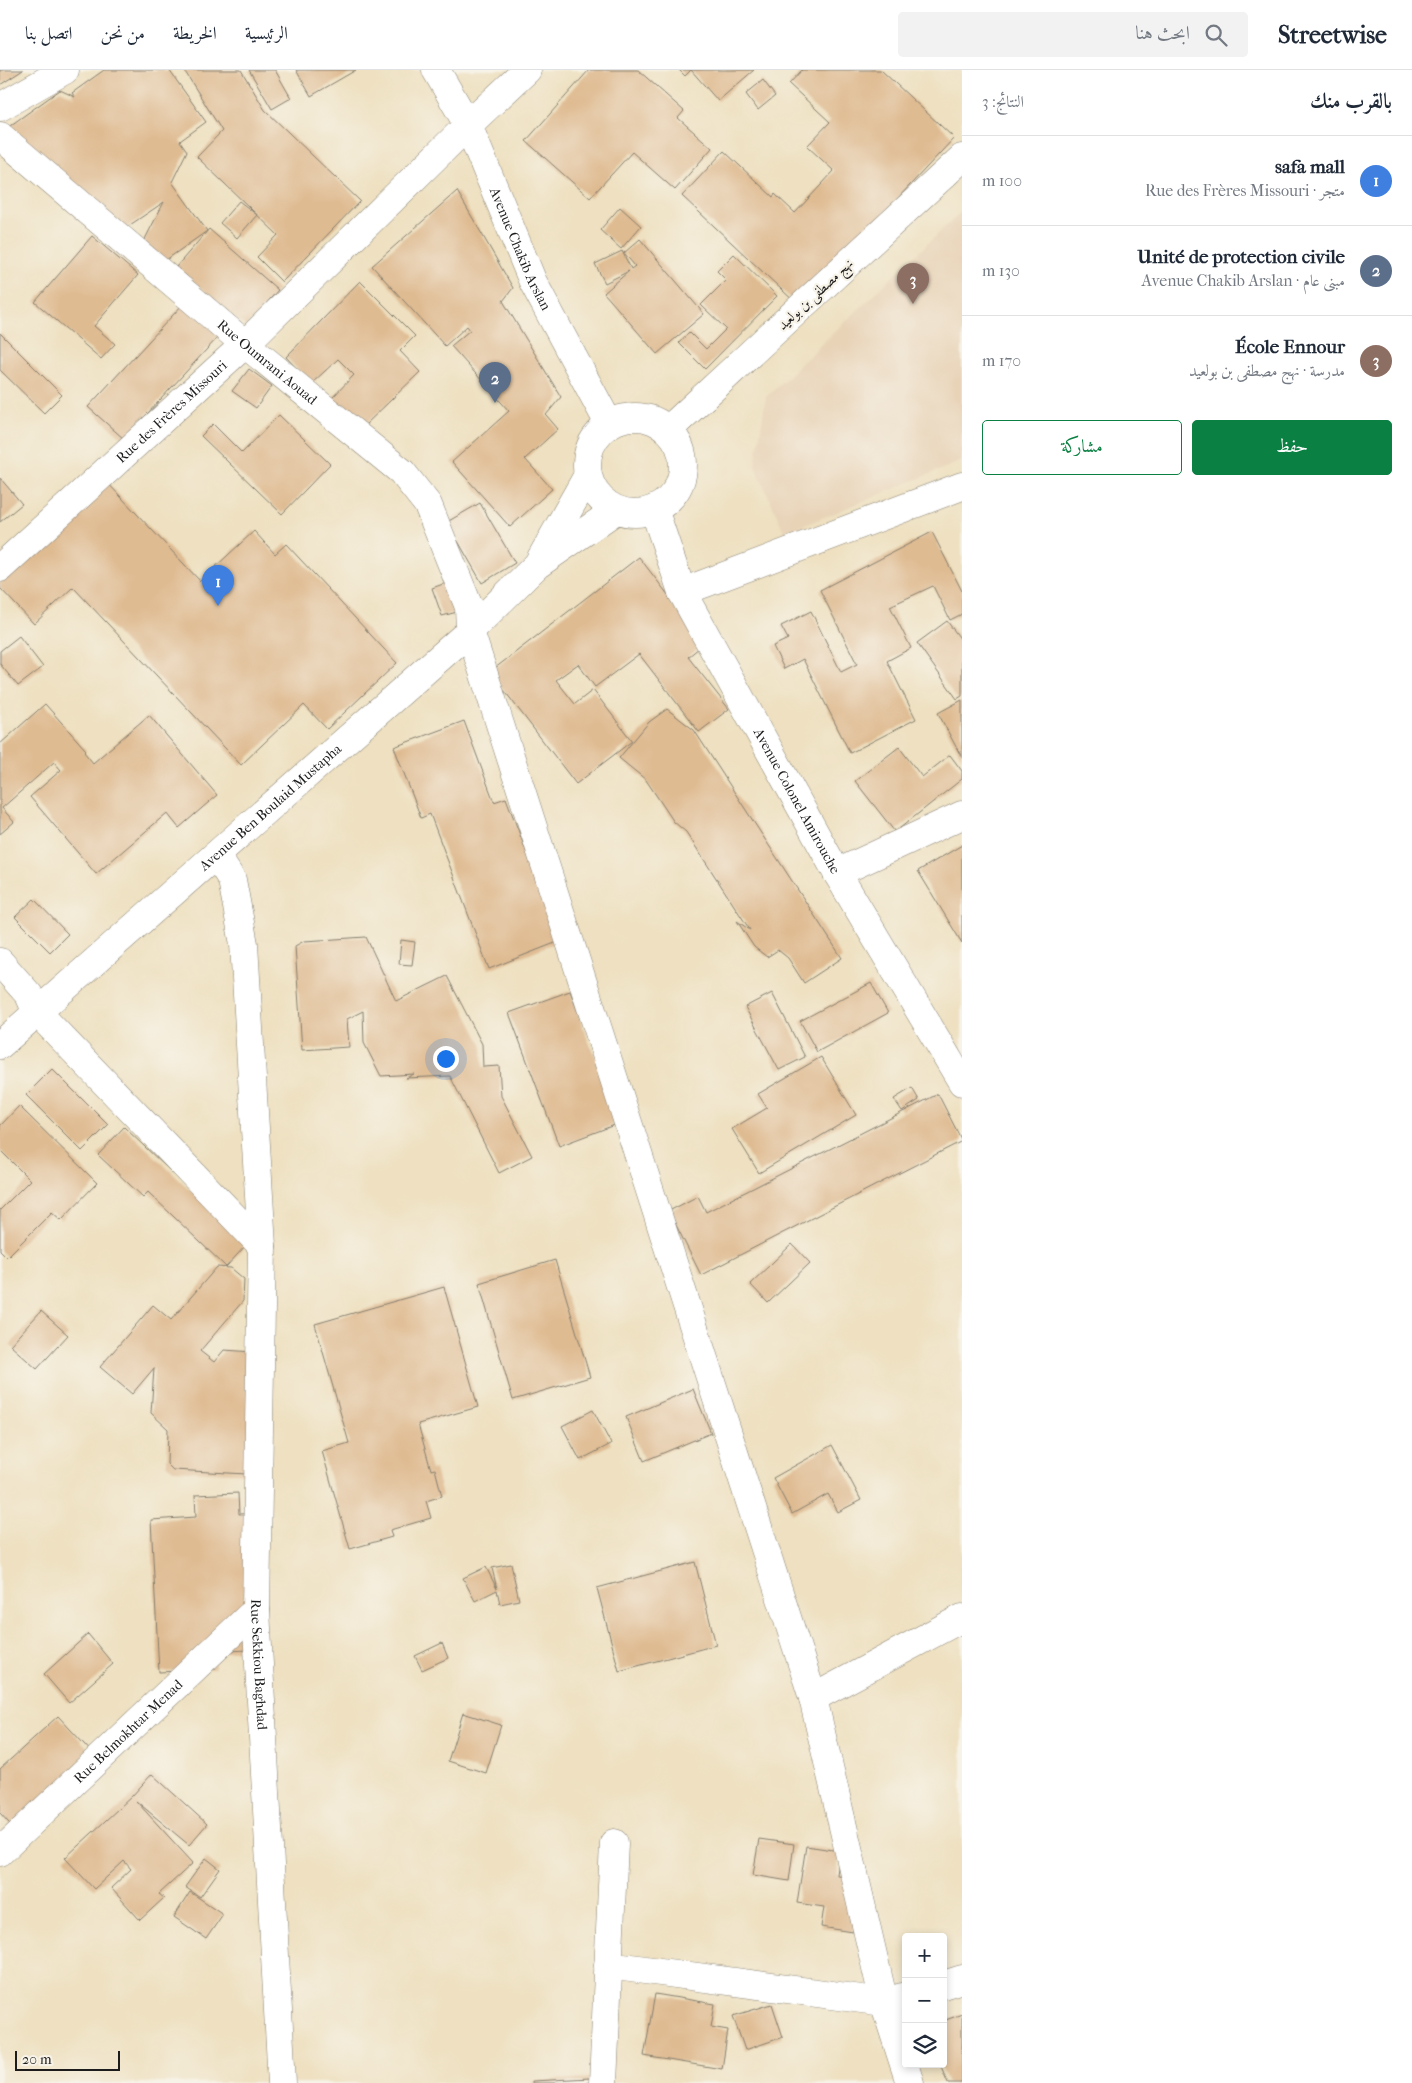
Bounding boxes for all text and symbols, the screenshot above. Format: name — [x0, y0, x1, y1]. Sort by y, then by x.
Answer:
search box — [898, 12, 1248, 57]
icon: search — [1202, 21, 1230, 49]
text: Streetwise — [1278, 21, 1387, 49]
text: ابحث هنا — [1135, 22, 1190, 44]
text: اتصل بنا — [25, 23, 72, 44]
text: من نحن — [100, 23, 145, 44]
text: الخريطة — [173, 23, 217, 44]
text: الرئيسية — [245, 23, 288, 44]
text: بالقرب منك — [1310, 89, 1392, 113]
text: النتائج: 3 — [982, 92, 1024, 111]
text: safa mall — [1275, 156, 1345, 178]
text: 100 m — [982, 171, 1022, 190]
text: 1 — [1373, 171, 1379, 190]
text: متجر · Rue des Frères Missouri — [1145, 181, 1345, 200]
street label: Avenue Chakib Arslan — [485, 184, 555, 313]
text: Unité de protection civile — [1137, 246, 1345, 268]
street label: نهج مصطفى بن بولعيد — [774, 255, 859, 337]
text: 130 m — [982, 261, 1020, 280]
text: 2 — [1372, 261, 1380, 280]
pin: 3 — [897, 263, 929, 304]
text: مبنى عام · Avenue Chakib Arslan — [1142, 271, 1345, 290]
street label: Rue Oumrani Aouad — [214, 316, 321, 409]
text: École Ennour — [1235, 336, 1345, 358]
text: 170 m — [982, 351, 1021, 370]
text: 3 — [1373, 351, 1379, 370]
street label: Rue des Frères Missouri — [113, 357, 230, 467]
text: مدرسة · نهج مصطفى بن بولعيد — [1189, 361, 1345, 380]
pin: 2 — [479, 362, 511, 403]
button: مشاركة — [982, 420, 1182, 475]
button: حفظ — [1192, 420, 1392, 475]
pin: 1 — [202, 565, 234, 606]
street label: Avenue Colonel Amirouche — [749, 724, 844, 877]
street label: Avenue Ben Boulaid Mustapha — [195, 740, 345, 875]
your location — [433, 1046, 459, 1072]
street label: Rue Sekkiou Baghdad — [247, 1599, 271, 1731]
street label: Rue Belmokhtar Menad — [70, 1676, 186, 1787]
map controls — [902, 1933, 947, 2068]
button: + — [902, 1933, 947, 1978]
button: − — [902, 1978, 947, 2023]
button: layers — [902, 2023, 947, 2068]
scale bar — [15, 2048, 120, 2071]
text: 20 m — [22, 2051, 52, 2068]

